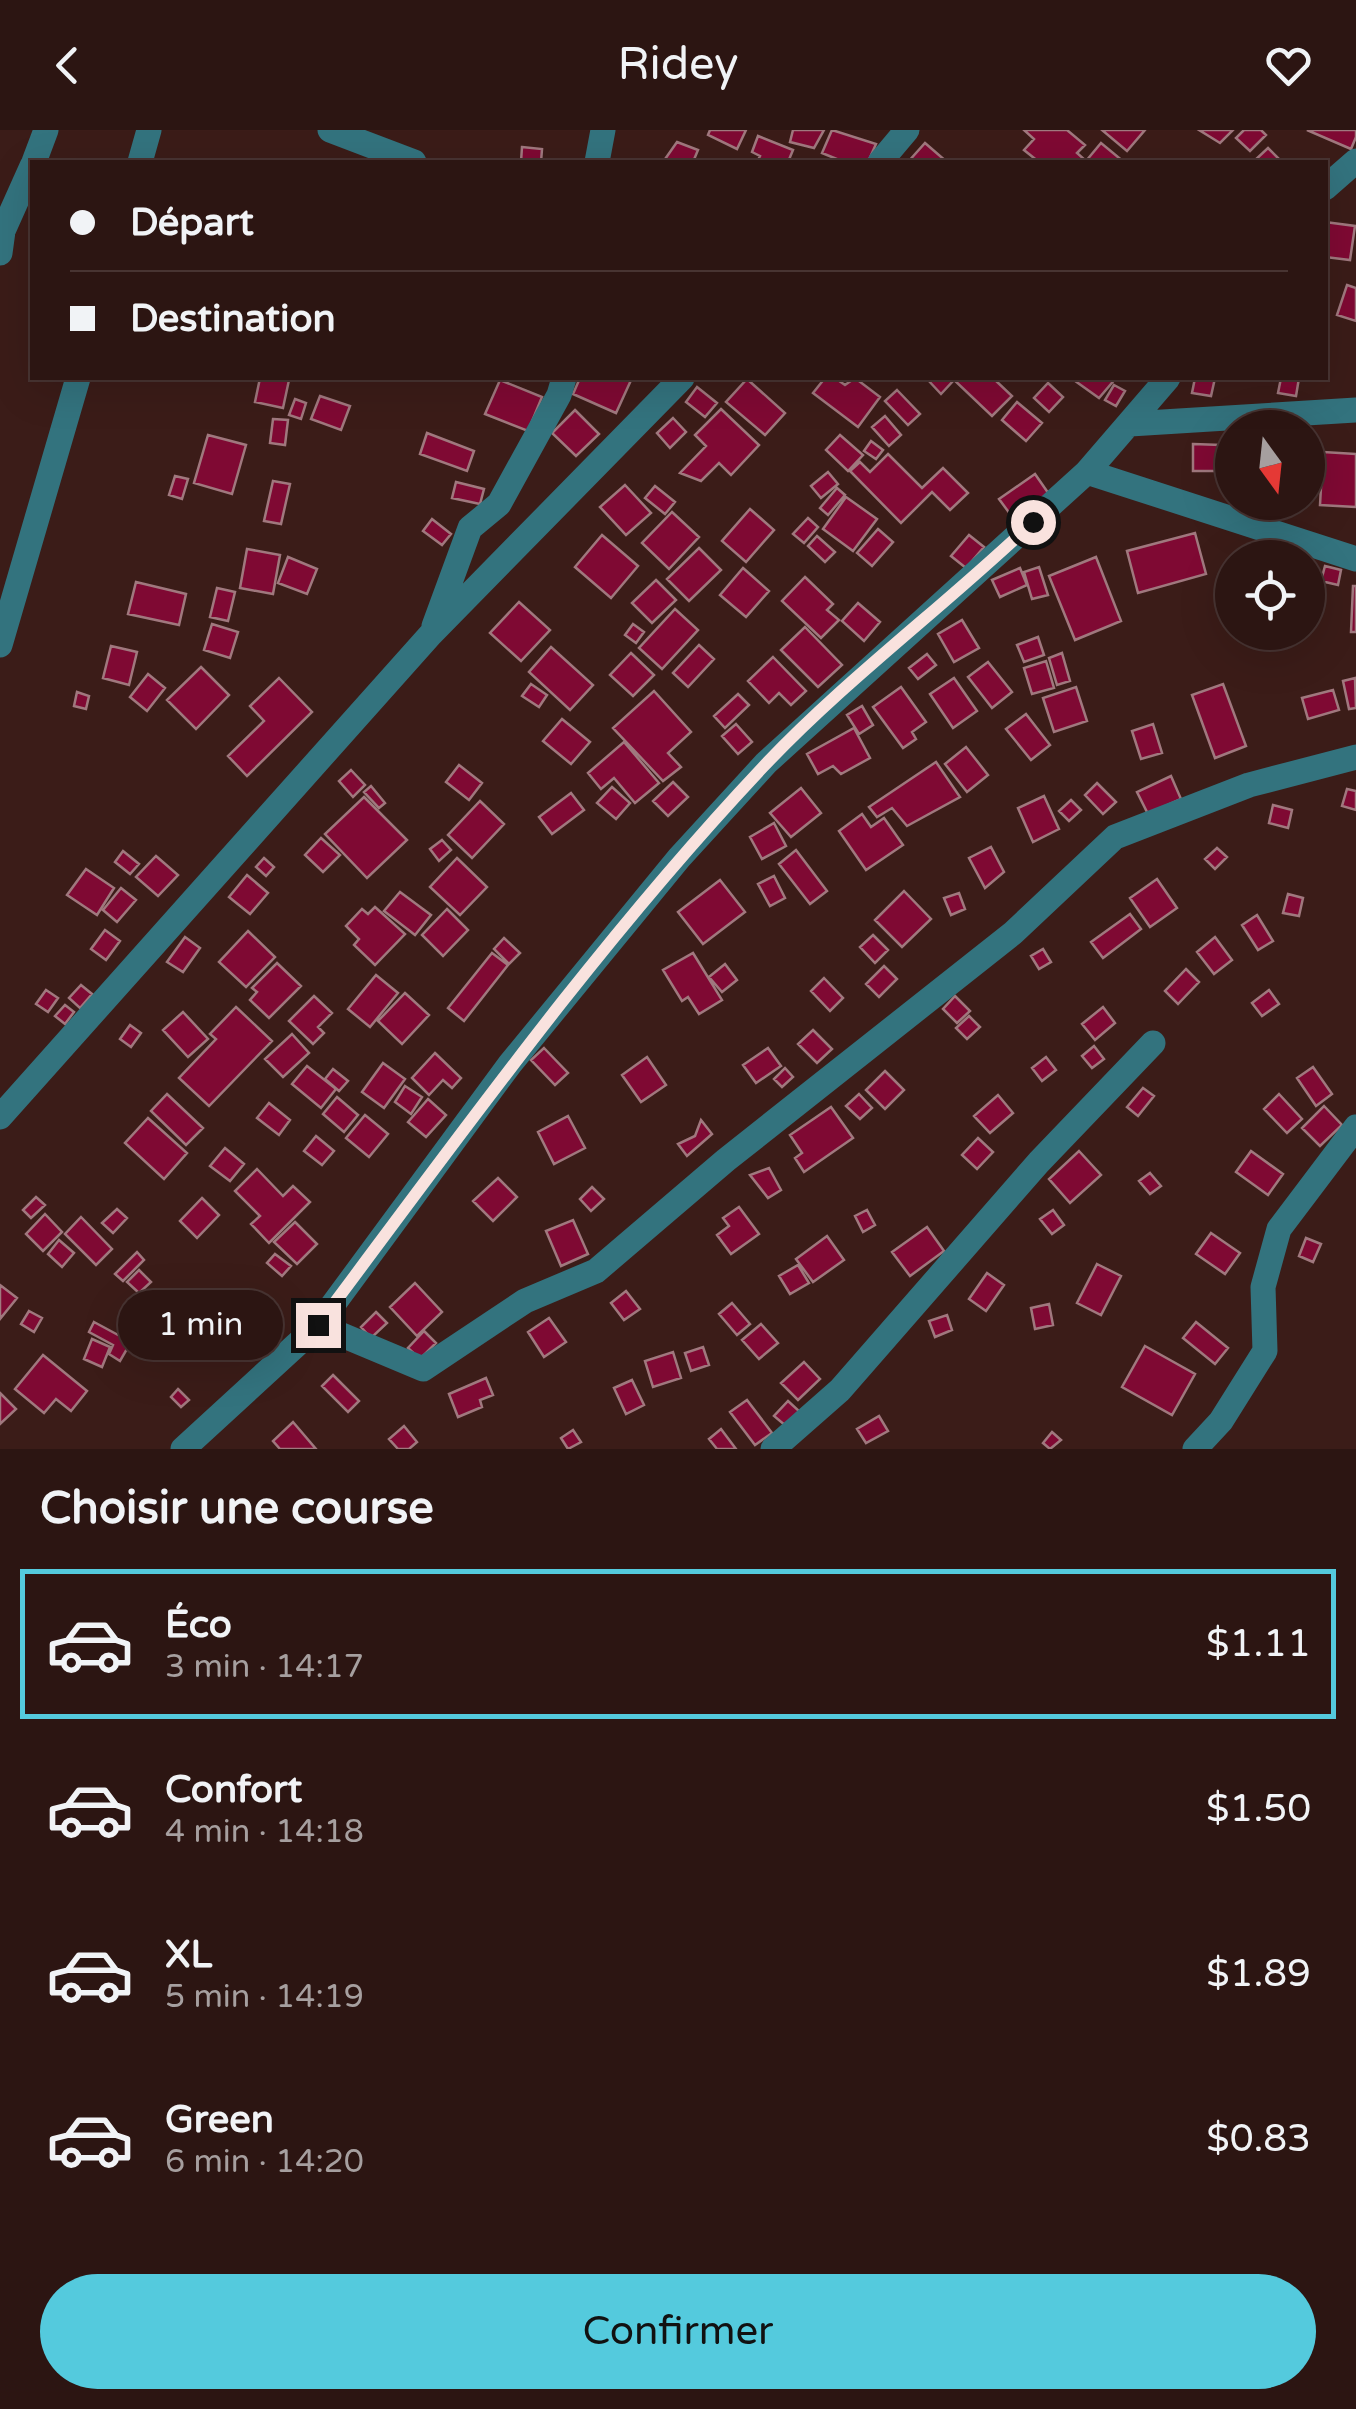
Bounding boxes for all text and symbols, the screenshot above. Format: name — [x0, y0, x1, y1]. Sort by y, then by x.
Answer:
icon: back — [40, 38, 95, 93]
text: Ridey — [617, 38, 739, 92]
icon: heart — [1261, 38, 1316, 93]
text: Départ — [130, 200, 254, 246]
text: Destination — [130, 296, 336, 342]
north arrow — [1215, 410, 1325, 520]
map controls — [1215, 410, 1325, 650]
route start — [1011, 500, 1056, 545]
button: locate — [1215, 540, 1325, 650]
callout: 1 min — [118, 1290, 283, 1360]
route end — [296, 1303, 341, 1348]
text: 1 min — [158, 1306, 243, 1344]
text: Choisir une course — [40, 1482, 434, 1536]
icon: car — [45, 1599, 135, 1689]
text: Éco — [165, 1602, 232, 1648]
text: $1.11 — [1206, 1621, 1311, 1667]
text: 3 min · 14:17 — [165, 1648, 364, 1686]
icon: car — [45, 1764, 135, 1854]
text: Confort — [165, 1767, 302, 1813]
text: $1.50 — [1206, 1786, 1311, 1832]
text: 4 min · 14:18 — [165, 1813, 364, 1851]
icon: car — [45, 1929, 135, 2019]
text: XL — [165, 1932, 212, 1978]
text: $1.89 — [1206, 1951, 1311, 1997]
text: 5 min · 14:19 — [165, 1978, 364, 2016]
icon: car — [45, 2094, 135, 2184]
text: Green — [165, 2097, 274, 2143]
text: $0.83 — [1206, 2116, 1311, 2162]
text: 6 min · 14:20 — [165, 2143, 364, 2181]
button: Confirmer — [40, 2274, 1316, 2389]

